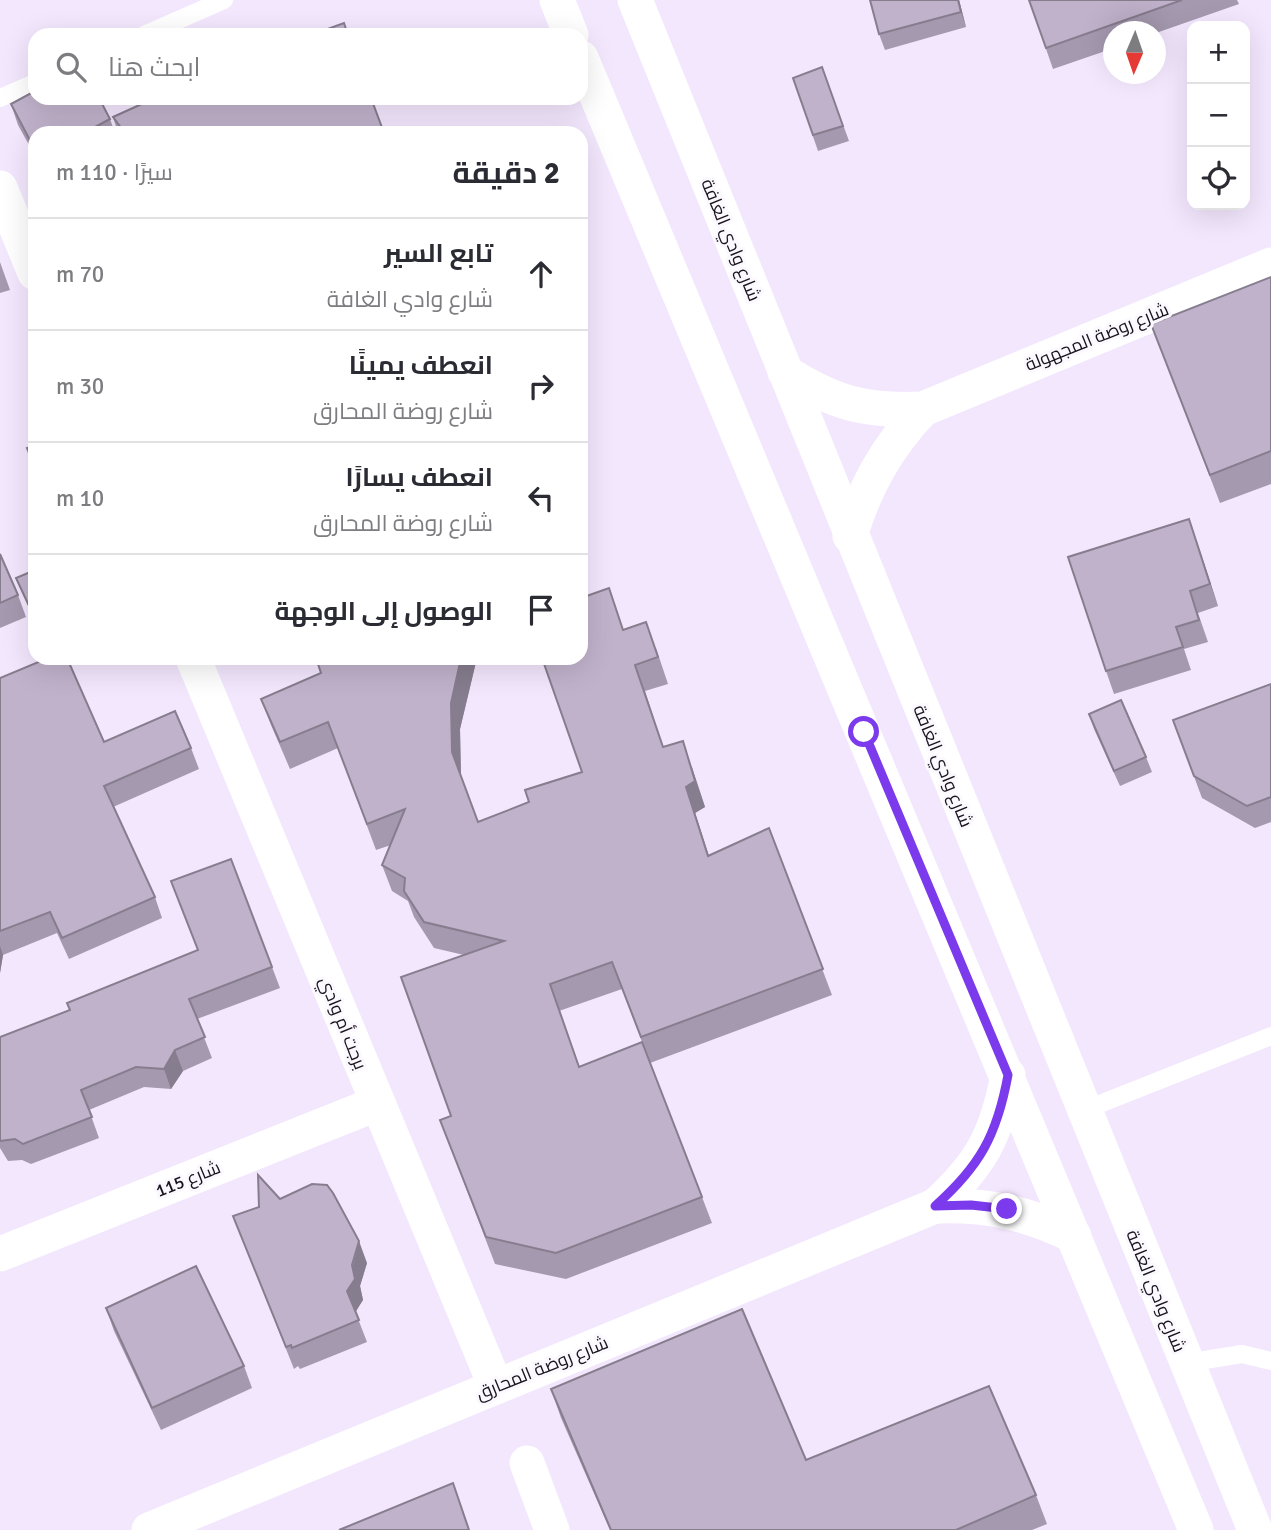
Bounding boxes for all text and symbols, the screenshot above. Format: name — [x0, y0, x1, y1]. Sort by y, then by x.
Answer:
north arrow — [1103, 21, 1166, 84]
map controls — [1187, 21, 1250, 210]
button: + — [1187, 21, 1250, 84]
search box — [28, 28, 588, 105]
icon: search — [52, 48, 90, 86]
text: ابحث هنا — [108, 52, 201, 84]
button: − — [1187, 84, 1250, 147]
button: locate — [1187, 147, 1250, 210]
text: 2 دقيقة — [452, 155, 560, 192]
text: سيرًا · 110 m — [56, 158, 173, 187]
street label: شارع وادي الغافة — [694, 176, 766, 306]
text: تابع السير — [384, 238, 493, 270]
icon: ahead — [522, 255, 560, 293]
text: 70 m — [56, 260, 104, 289]
text: شارع وادي الغافة — [327, 285, 493, 314]
street label: شارع روضة المجهولة — [1022, 298, 1172, 377]
text: انعطف يمينًا — [349, 350, 493, 382]
icon: right — [522, 367, 560, 405]
text: 30 m — [56, 372, 104, 401]
text: شارع روضة المحارق — [313, 397, 493, 426]
text: انعطف يسارًا — [345, 462, 493, 494]
icon: left — [522, 479, 560, 517]
text: 10 m — [56, 484, 104, 513]
text: شارع روضة المحارق — [313, 509, 493, 538]
icon: arrive — [522, 591, 560, 629]
text: الوصول إلى الوجهة — [274, 596, 493, 628]
street label: شارع وادي الغافة — [906, 702, 978, 832]
route start — [848, 716, 879, 747]
street label: برجت أم وادي — [312, 973, 372, 1074]
street label: شارع 115 — [152, 1156, 224, 1203]
route end — [991, 1193, 1022, 1224]
street label: شارع وادي الغافة — [1119, 1227, 1191, 1357]
street label: شارع روضة المحارق — [473, 1331, 612, 1406]

